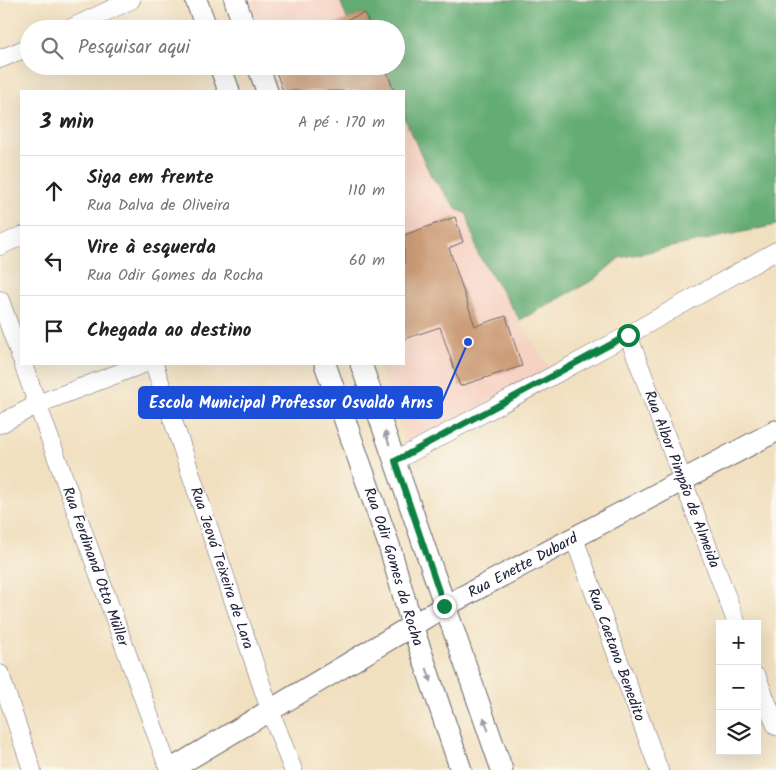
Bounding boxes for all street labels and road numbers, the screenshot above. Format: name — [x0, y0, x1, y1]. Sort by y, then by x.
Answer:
street label: Rua Albor Pimpão de Almeida — [637, 387, 726, 572]
street label: Rua Ferdinand Otto Müller — [55, 484, 135, 651]
street label: Rua Jeová Teixeira de Lara — [183, 484, 260, 652]
street label: Rua Odir Gomes da Rocha — [357, 484, 429, 649]
street label: Rua Enette Dubard — [464, 527, 583, 605]
street label: Rua Caetano Benedito — [580, 585, 651, 725]

